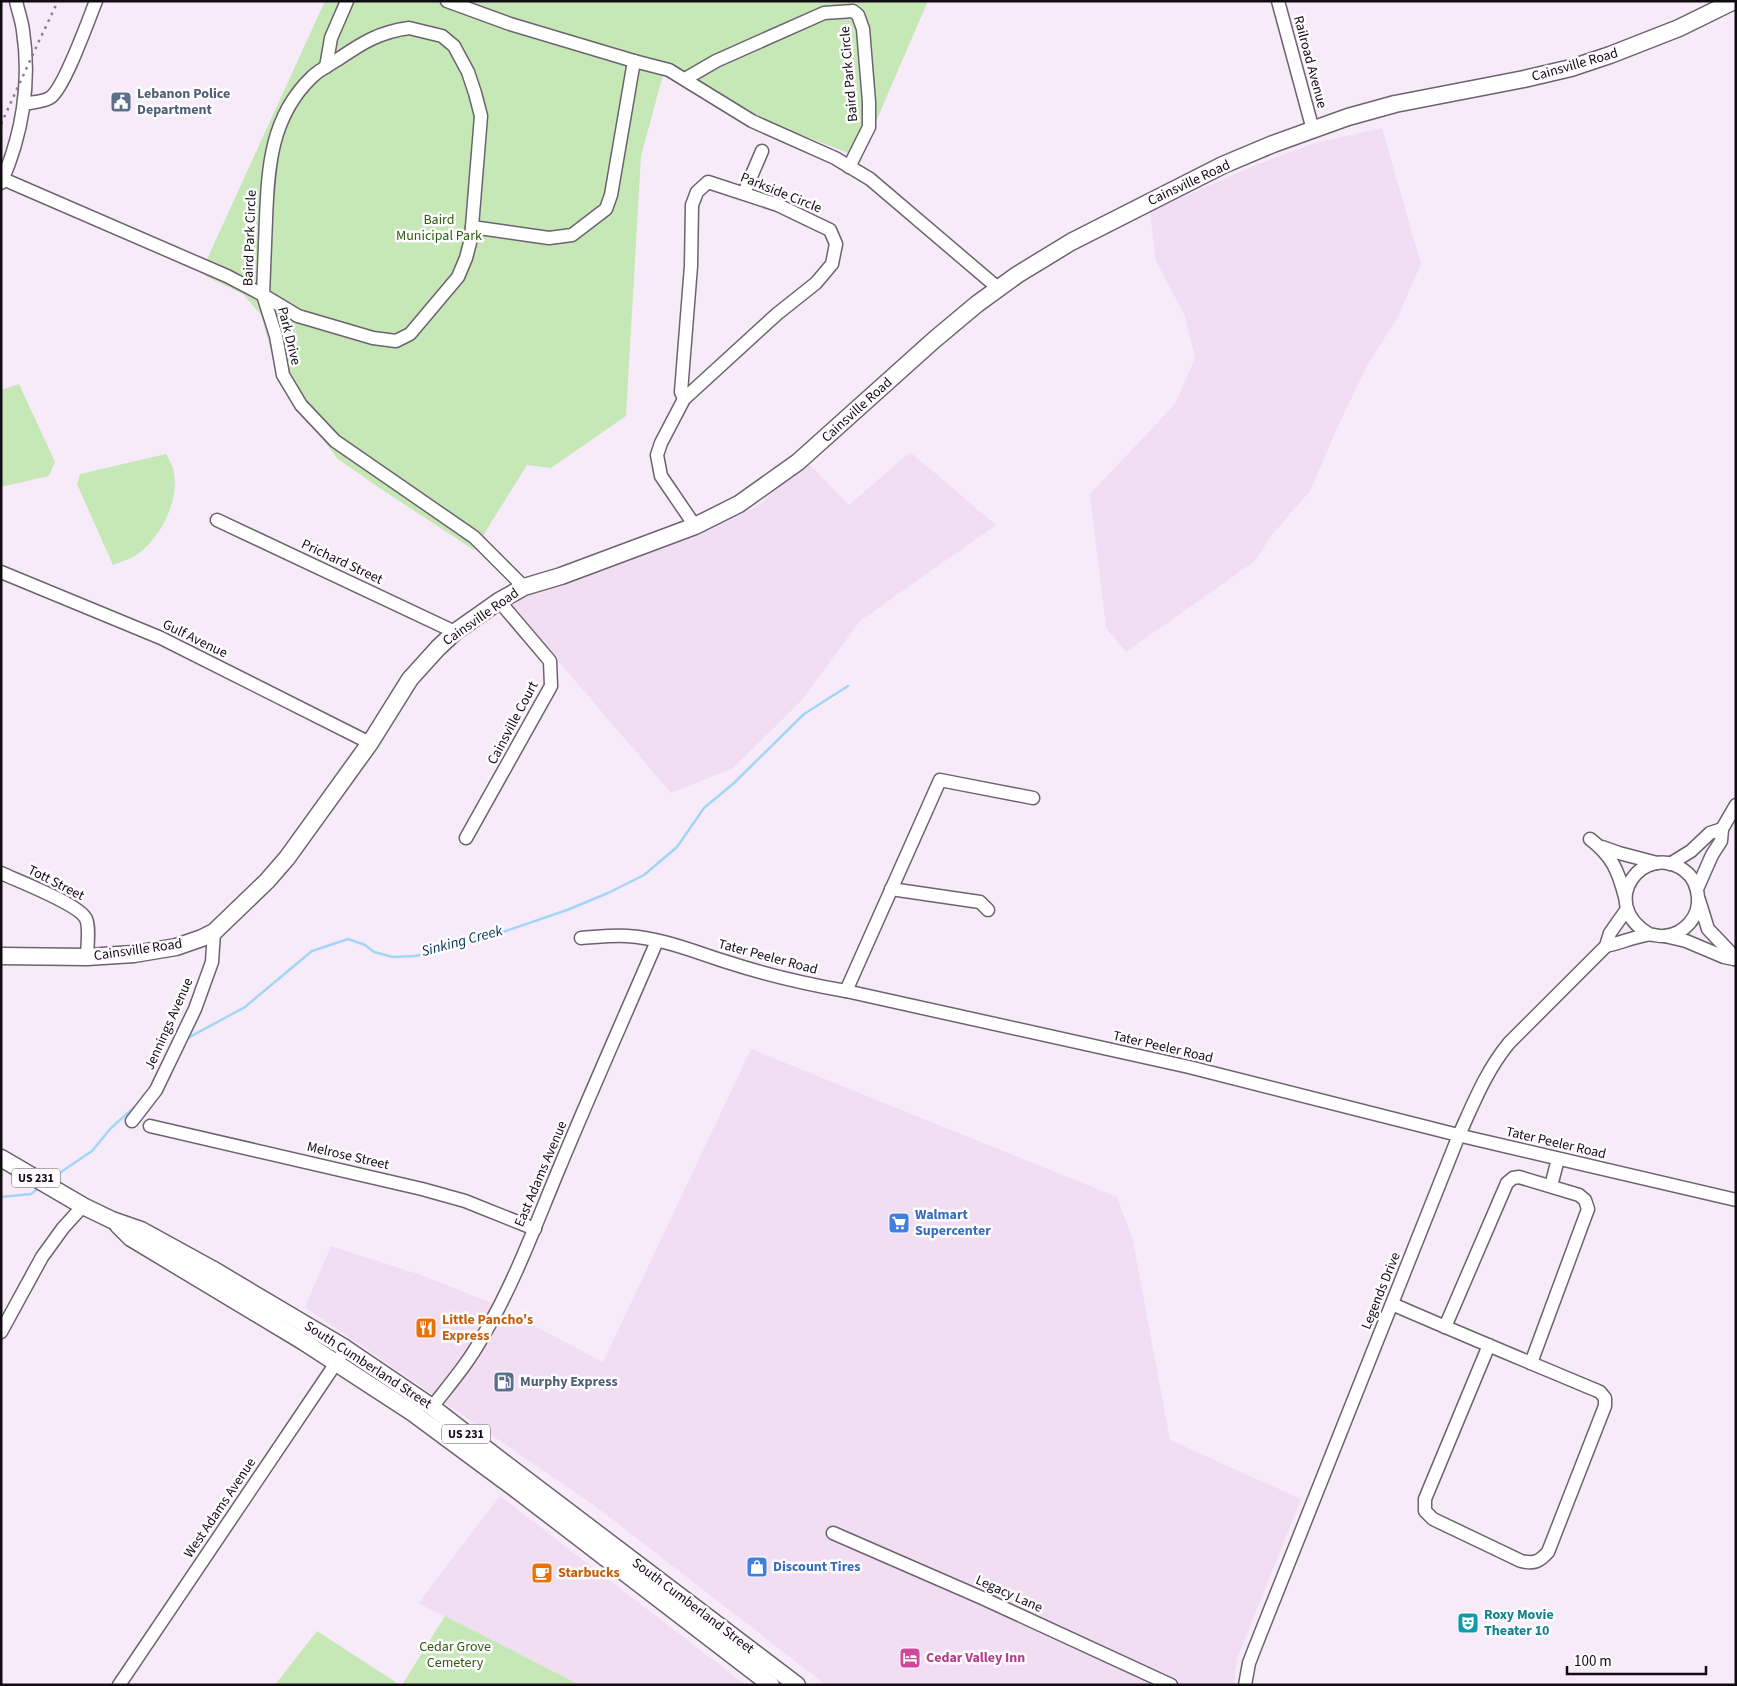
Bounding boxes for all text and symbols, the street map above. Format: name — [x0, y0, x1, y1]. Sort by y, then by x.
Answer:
street label: Railroad Avenue — [1288, 14, 1332, 110]
street label: Baird Park Circle — [835, 25, 863, 123]
street label: Cainsville Road — [1529, 43, 1621, 87]
place label: Lebanon Police Department — [137, 84, 230, 120]
public building icon: Lebanon Police Department — [109, 90, 133, 114]
street label: Cainsville Road — [1144, 155, 1234, 211]
street label: Parkside Circle — [737, 168, 825, 218]
street label: Baird Park Circle — [238, 190, 262, 286]
park label: Baird Municipal Park — [396, 210, 482, 246]
street label: Park Drive — [272, 305, 306, 367]
street label: Cainsville Road — [817, 373, 897, 447]
street label: Prichard Street — [298, 534, 386, 590]
street label: Cainsville Road — [439, 583, 523, 651]
street label: Gulf Avenue — [159, 615, 231, 663]
street label: Cainsville Court — [483, 678, 543, 768]
street label: Tott Street — [24, 860, 88, 906]
water label: Sinking Creek — [419, 920, 506, 962]
street label: Cainsville Road — [93, 934, 183, 966]
street label: Tater Peeler Road — [716, 934, 820, 980]
street label: Jennings Avenue — [140, 975, 198, 1073]
street label: Tater Peeler Road — [1111, 1026, 1215, 1068]
street label: East Adams Avenue — [510, 1118, 572, 1230]
street label: Tater Peeler Road — [1504, 1122, 1608, 1164]
street label: Melrose Street — [305, 1137, 391, 1175]
road number: US 231 — [12, 1168, 60, 1188]
place label: Walmart Supercenter — [915, 1205, 991, 1241]
supermarket icon: Walmart Supercenter — [887, 1211, 911, 1235]
street label: Legends Drive — [1356, 1249, 1406, 1333]
place label: Little Pancho's Express — [442, 1310, 533, 1346]
street label: South Cumberland Street — [300, 1316, 436, 1414]
restaurant icon: Little Pancho's Express — [414, 1316, 438, 1340]
fuel station icon: Murphy Express — [492, 1370, 516, 1394]
place label: Murphy Express — [520, 1372, 618, 1392]
road number: US 231 — [442, 1425, 490, 1444]
street label: West Adams Avenue — [179, 1454, 261, 1562]
street label: South Cumberland Street — [628, 1553, 758, 1659]
shop icon: Discount Tires — [745, 1555, 769, 1579]
place label: Discount Tires — [773, 1557, 861, 1577]
cafe icon: Starbucks — [530, 1561, 554, 1585]
place label: Starbucks — [558, 1563, 620, 1583]
street label: Legacy Lane — [972, 1570, 1046, 1618]
place label: Roxy Movie Theater 10 — [1484, 1605, 1554, 1641]
theatre icon: Roxy Movie Theater 10 — [1456, 1611, 1480, 1635]
park label: Cedar Grove Cemetery — [419, 1637, 491, 1673]
scale bar — [1567, 1644, 1706, 1676]
hotel icon: Cedar Valley Inn — [898, 1646, 922, 1670]
place label: Cedar Valley Inn — [926, 1648, 1025, 1668]
text: 100 m — [1574, 1651, 1612, 1672]

